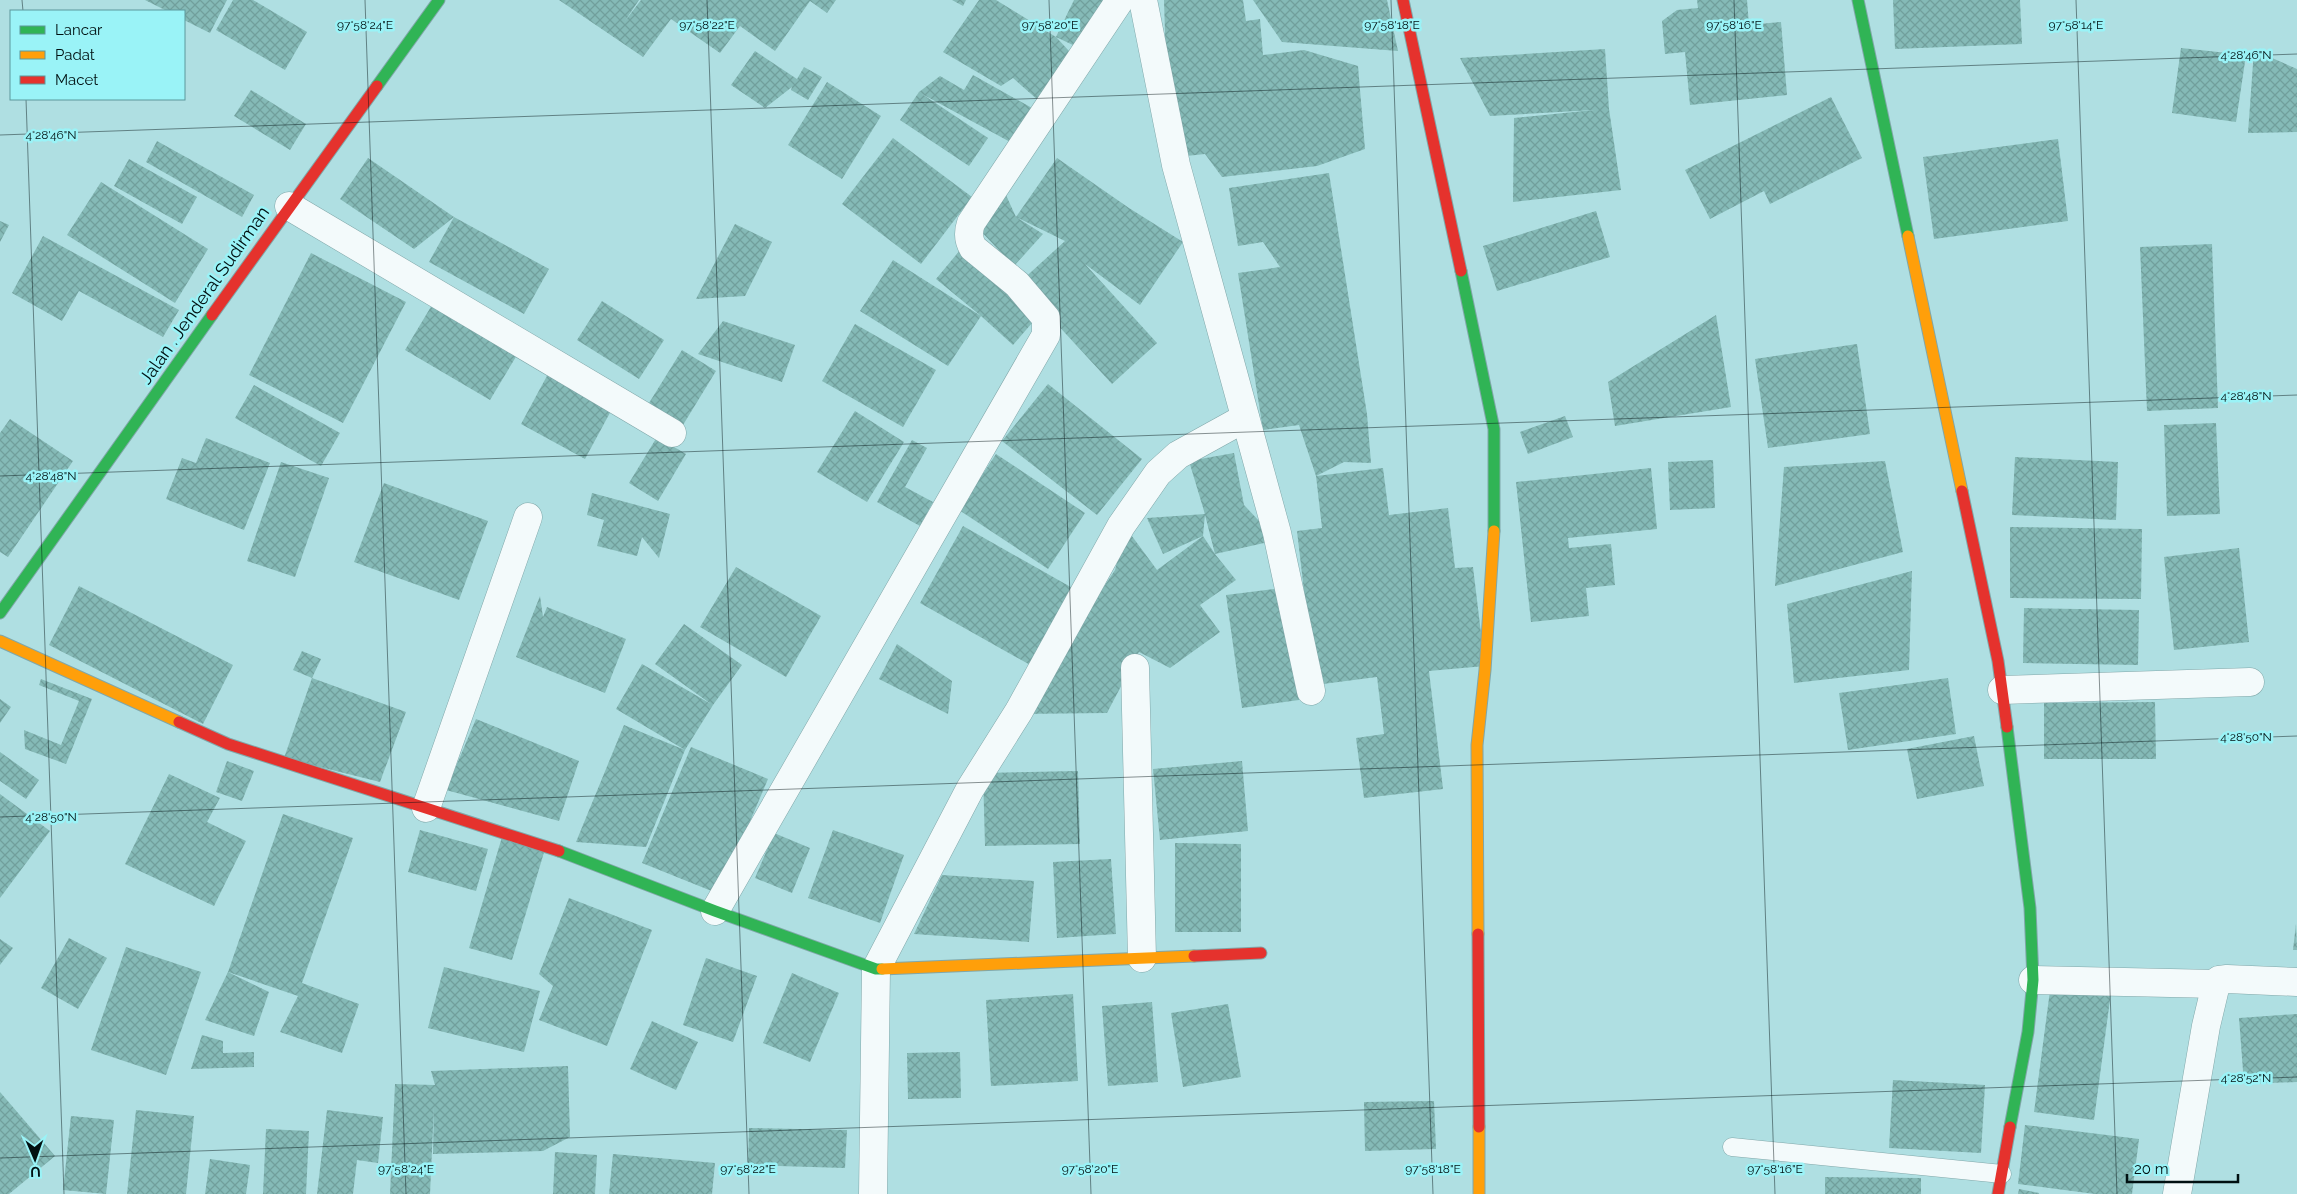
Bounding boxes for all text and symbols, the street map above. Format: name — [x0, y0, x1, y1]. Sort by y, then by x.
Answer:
legend — [10, 10, 185, 100]
text: 97°58'24"E — [337, 18, 393, 32]
text: 97°58'22"E — [679, 18, 735, 32]
text: 97°58'20"E — [1022, 18, 1078, 32]
text: 97°58'18"E — [1364, 18, 1420, 32]
text: 97°58'16"E — [1706, 18, 1762, 32]
text: 97°58'14"E — [2049, 18, 2103, 32]
text: Lancar — [55, 21, 103, 39]
text: Padat — [55, 46, 95, 64]
text: 4°28'46"N — [2221, 48, 2271, 62]
text: Macet — [55, 71, 98, 89]
text: 4°28'46"N — [26, 128, 76, 142]
street label: Jalan . Jenderal Sudirman — [135, 202, 273, 388]
text: 4°28'48"N — [2221, 389, 2271, 403]
text: 4°28'48"N — [26, 469, 76, 483]
text: 4°28'50"N — [2220, 730, 2272, 744]
text: 4°28'50"N — [25, 810, 77, 824]
text: 4°28'52"N — [2221, 1071, 2271, 1085]
north arrow — [10, 1134, 60, 1184]
scale bar — [2127, 1152, 2238, 1184]
text: 20 m — [2134, 1160, 2169, 1178]
text: 97°58'24"E — [378, 1162, 434, 1176]
text: 97°58'22"E — [720, 1162, 776, 1176]
text: 97°58'20"E — [1062, 1162, 1118, 1176]
text: 97°58'18"E — [1405, 1162, 1461, 1176]
text: 97°58'16"E — [1747, 1162, 1803, 1176]
text: U — [30, 1164, 41, 1180]

